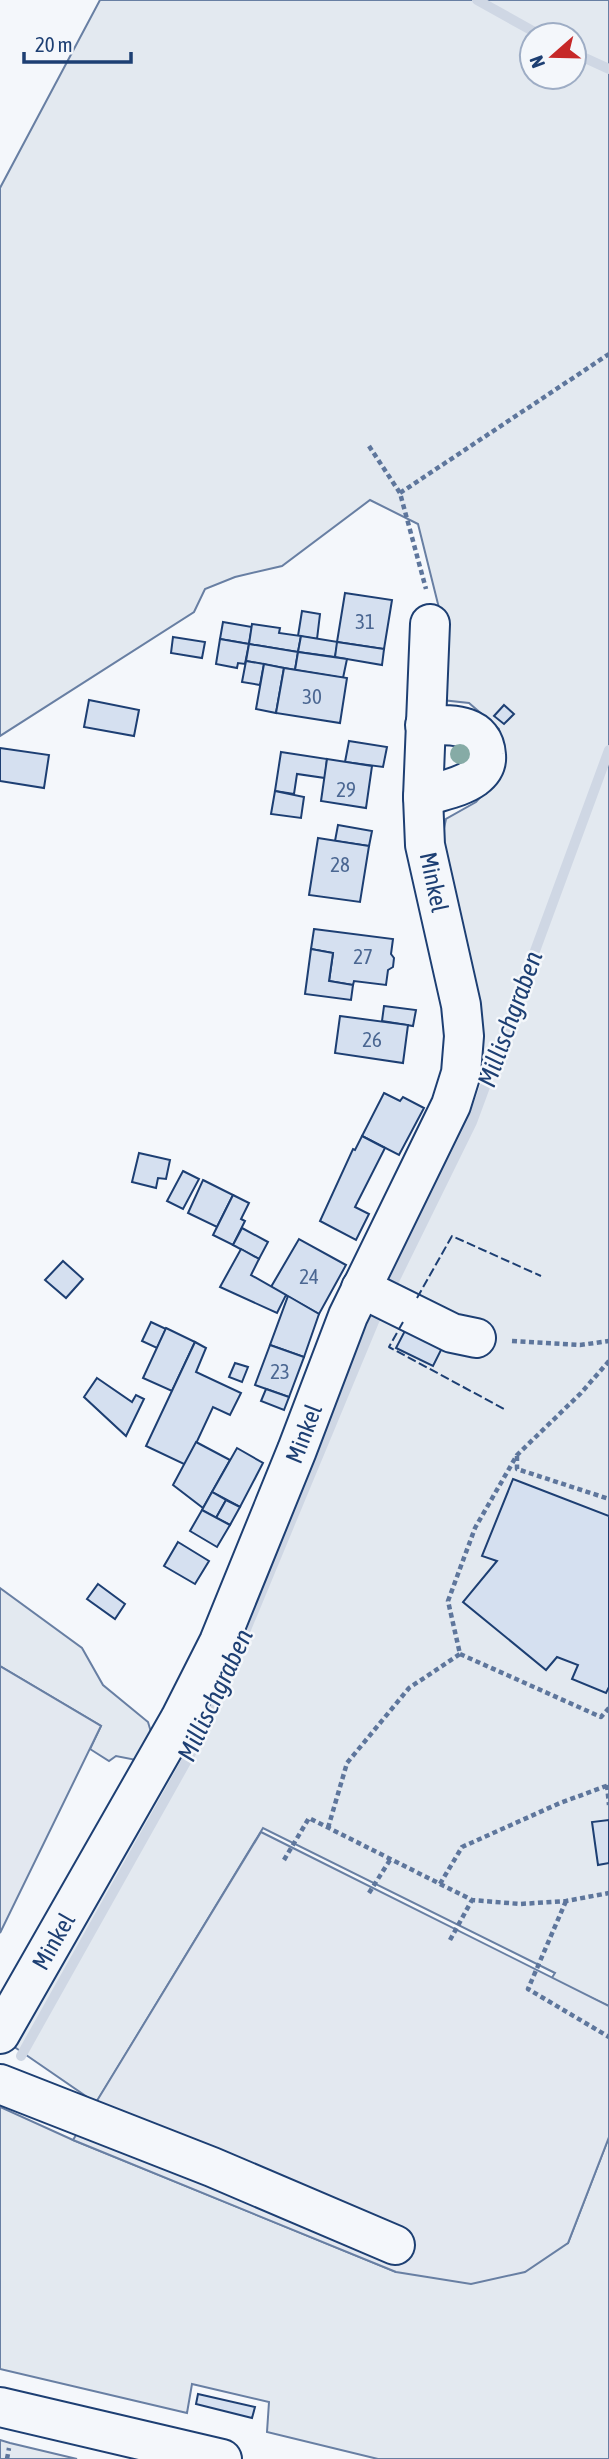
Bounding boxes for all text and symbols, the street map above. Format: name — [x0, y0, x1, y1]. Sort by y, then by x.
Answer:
scale bar — [24, 21, 131, 65]
north arrow — [518, 21, 588, 91]
text: 20 m — [35, 32, 73, 56]
text: N — [525, 53, 549, 71]
house number: 31 — [355, 609, 375, 633]
house number: 30 — [302, 684, 322, 708]
house number: 29 — [336, 777, 356, 801]
street label: Minkel — [414, 850, 454, 915]
house number: 28 — [330, 852, 350, 876]
house number: 27 — [353, 944, 373, 968]
water label: Millischgraben — [472, 947, 549, 1091]
house number: 26 — [362, 1027, 382, 1051]
house number: 24 — [299, 1264, 319, 1288]
house number: 23 — [270, 1359, 290, 1383]
street label: Minkel — [280, 1400, 327, 1467]
water label: Millischgraben — [171, 1624, 259, 1766]
street label: Minkel — [26, 1908, 80, 1974]

